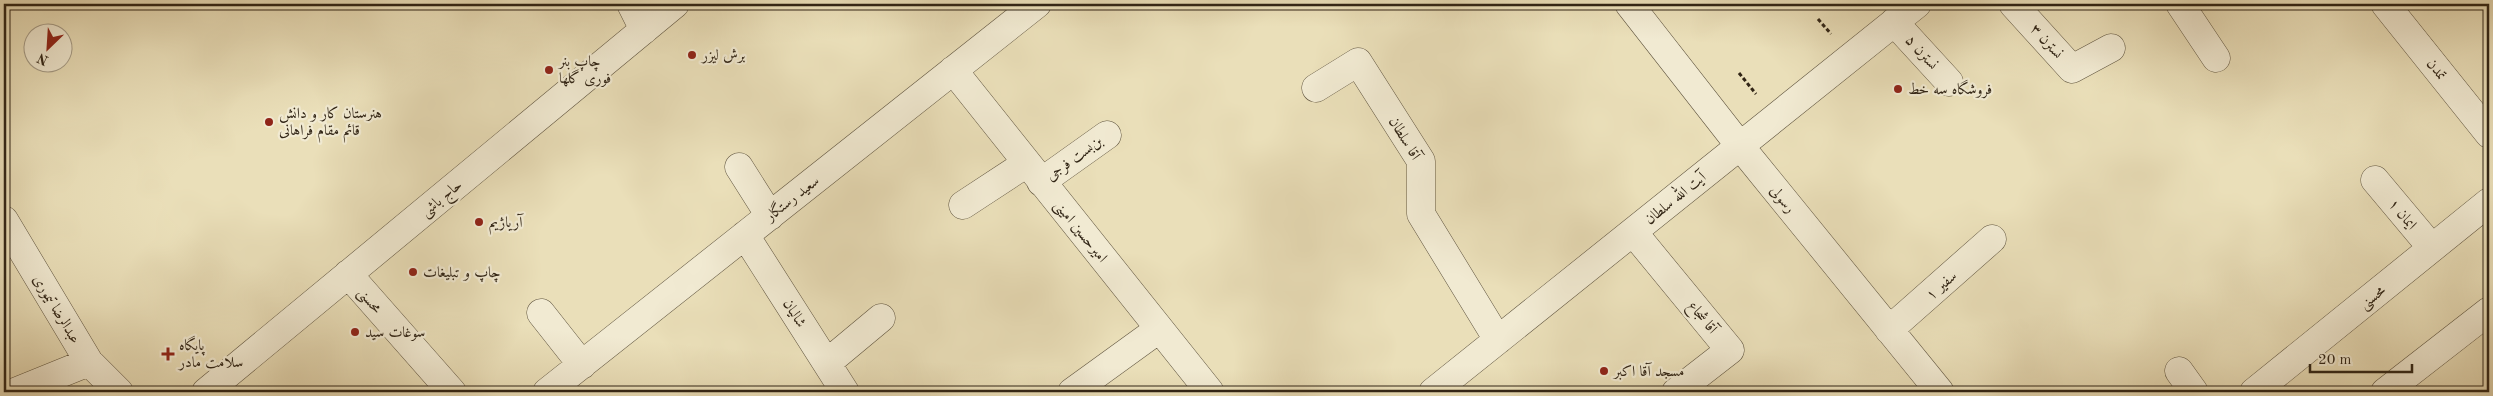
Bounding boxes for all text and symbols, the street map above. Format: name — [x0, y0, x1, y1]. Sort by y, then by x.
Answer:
street label: نسترن ۳ — [2027, 21, 2066, 62]
north arrow — [22, 22, 72, 72]
street label: نسترن ۵ — [1902, 32, 1941, 73]
place label: برش لیزر — [700, 48, 745, 64]
marker: برش لیزر — [686, 49, 698, 61]
text: N — [35, 50, 51, 67]
place label: چاپ بنر فوری گلها — [557, 55, 611, 87]
street label: تمدن — [2423, 57, 2449, 83]
marker: چاپ بنر فوری گلها — [543, 64, 555, 76]
place label: فروشگاه سه خط — [1908, 79, 1992, 99]
marker: فروشگاه سه خط — [1892, 83, 1904, 95]
place label: هنرستان کار و دانش قائم مقام فراهانی — [279, 106, 382, 143]
street label: آقا سلطان — [1385, 113, 1426, 164]
marker: هنرستان کار و دانش قائم مقام فراهانی — [263, 116, 275, 128]
street label: بن‌بست فرجی — [1044, 134, 1106, 185]
street label: آیت الله سلطان — [1639, 164, 1711, 229]
street label: سعید رستگار — [759, 170, 823, 226]
street label: حاج باشی — [418, 178, 468, 224]
street label: رسولی — [1766, 183, 1797, 217]
street label: ایمان ۱ — [2385, 197, 2419, 233]
street label: امیرحسین امینی — [1049, 198, 1109, 267]
place label: آریاژیم — [489, 213, 524, 235]
marker: آریاژیم — [473, 216, 485, 228]
marker: چاپ و تبلیغات — [407, 266, 419, 278]
place label: چاپ و تبلیغات — [423, 266, 501, 283]
street label: سفیر ۱ — [1924, 269, 1960, 303]
street label: عبدالرضا تیموری — [29, 272, 83, 347]
street label: محسنی — [2357, 283, 2390, 315]
street label: محسنی — [352, 285, 384, 318]
street label: شالیان — [779, 297, 808, 331]
street label: آقا شجاع — [1681, 297, 1723, 341]
marker: سوغات سید — [349, 326, 361, 338]
place label: سوغات سید — [365, 326, 425, 341]
place label: پایگاه سلامت مادر — [177, 335, 243, 371]
scale bar — [2310, 341, 2413, 373]
marker: پایگاه سلامت مادر — [161, 347, 175, 361]
text: 20 m — [2318, 353, 2352, 368]
place label: مسجد آقا اکبر — [1612, 362, 1684, 380]
marker: مسجد آقا اکبر — [1598, 365, 1610, 377]

